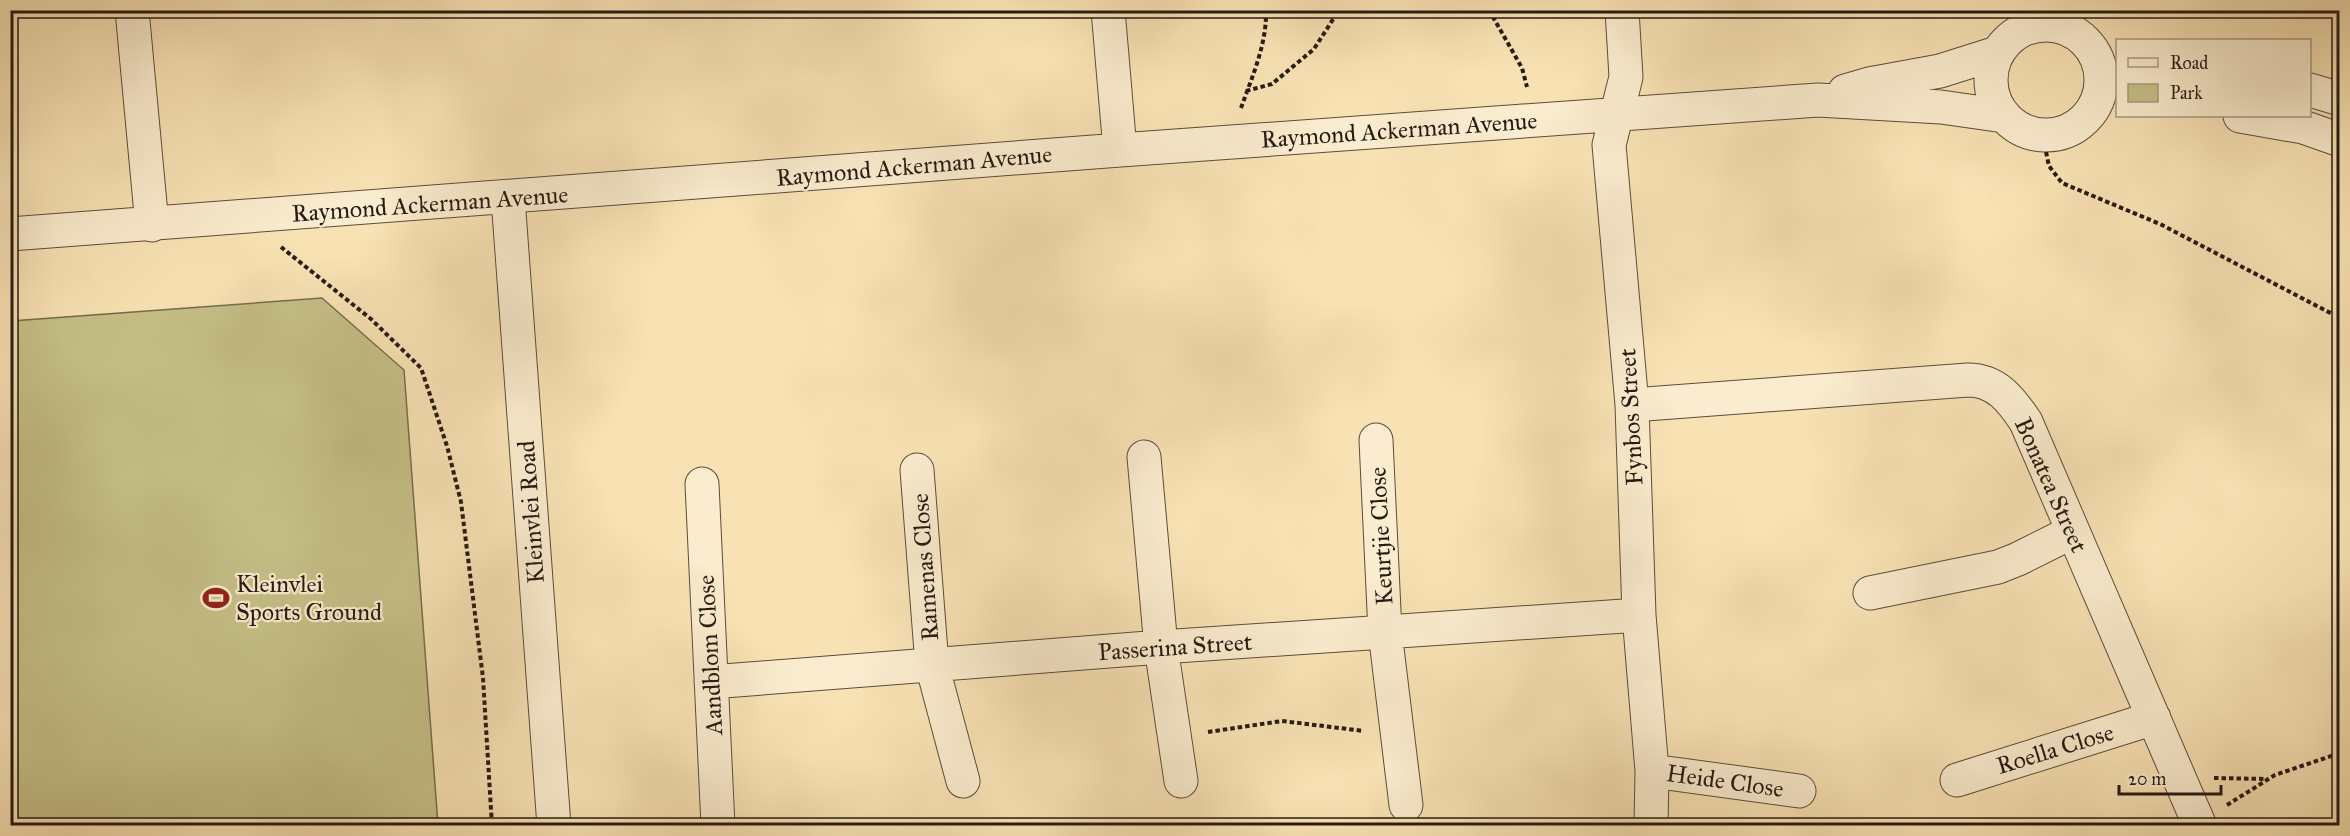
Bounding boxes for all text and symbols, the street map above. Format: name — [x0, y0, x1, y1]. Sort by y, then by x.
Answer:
legend — [2116, 39, 2311, 117]
text: Road — [2170, 52, 2208, 74]
text: Park — [2170, 82, 2203, 104]
street label: Raymond Ackerman Avenue — [1260, 105, 1538, 155]
street label: Raymond Ackerman Avenue — [775, 139, 1053, 193]
street label: Raymond Ackerman Avenue — [291, 179, 569, 229]
street label: Fynbos Street — [1612, 347, 1650, 486]
street label: Bonatea Street — [2008, 413, 2094, 558]
street label: Kleinvlei Road — [511, 439, 551, 585]
street label: Keurtjie Close — [1362, 466, 1400, 606]
street label: Ramenas Close — [905, 492, 945, 642]
place label: Kleinvlei Sports Ground — [236, 569, 382, 627]
street label: Aandblom Close — [691, 574, 729, 737]
sports icon: Kleinvlei Sports Ground — [201, 583, 231, 613]
street label: Passerina Street — [1097, 627, 1254, 667]
street label: Roella Close — [1993, 717, 2117, 781]
street label: Heide Close — [1664, 758, 1786, 804]
scale bar — [2119, 758, 2221, 796]
text: 20 m — [2128, 768, 2166, 790]

